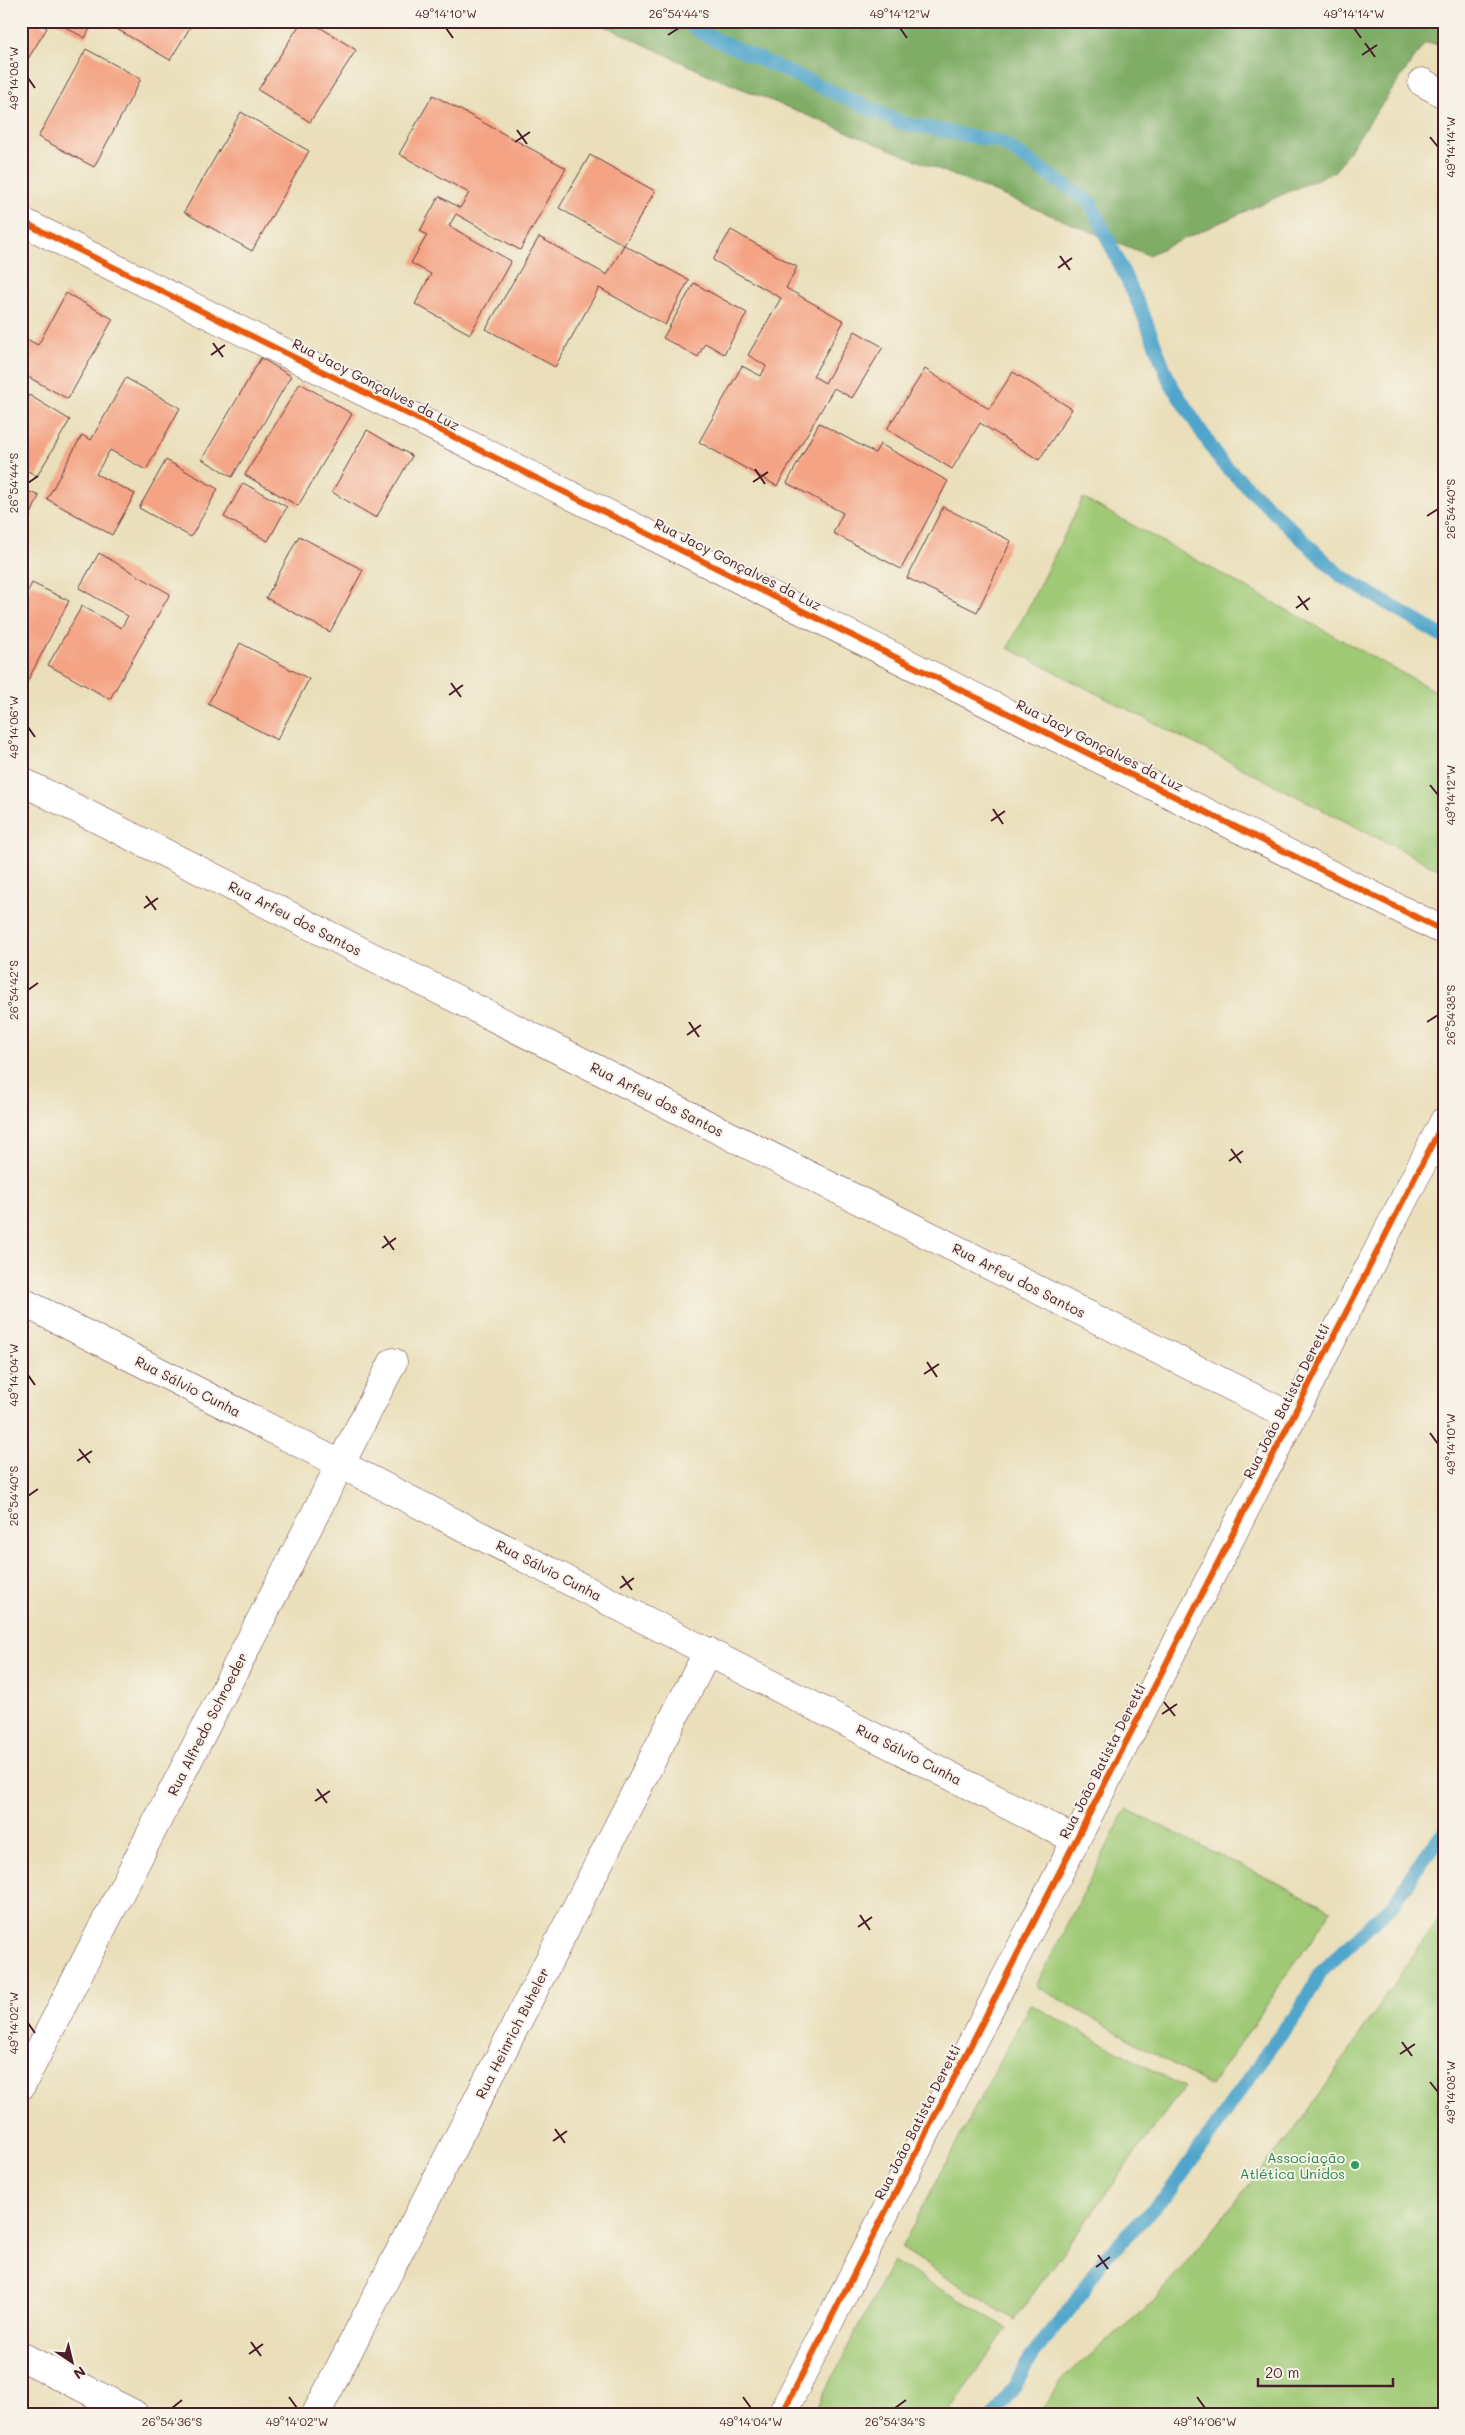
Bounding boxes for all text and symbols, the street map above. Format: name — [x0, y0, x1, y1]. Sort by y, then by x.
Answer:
text: 49°14'10"W — [415, 5, 477, 21]
text: 26°54'44"S — [649, 5, 709, 21]
text: 49°14'12"W — [870, 5, 930, 21]
text: 49°14'14"W — [1324, 5, 1385, 21]
text: 49°14'08"W — [5, 46, 21, 110]
text: 49°14'14"W — [1442, 117, 1458, 178]
street label: Rua Jacy Gonçalves da Luz — [289, 333, 463, 435]
text: 26°54'44"S — [5, 453, 21, 513]
text: 26°54'40"S — [1442, 478, 1458, 539]
street label: Rua Jacy Gonçalves da Luz — [651, 513, 825, 615]
street label: Rua Jacy Gonçalves da Luz — [1013, 694, 1187, 796]
text: 49°14'06"W — [5, 695, 21, 759]
text: 49°14'12"W — [1442, 765, 1458, 825]
street label: Rua Arfeu dos Santos — [225, 876, 365, 960]
text: 26°54'42"S — [5, 960, 21, 1020]
text: 26°54'38"S — [1442, 984, 1458, 1045]
street label: Rua Arfeu dos Santos — [587, 1057, 727, 1141]
street label: Rua Arfeu dos Santos — [949, 1238, 1089, 1322]
street label: Rua João Batista Deretti — [1239, 1320, 1333, 1482]
text: 49°14'04"W — [5, 1343, 21, 1407]
street label: Rua Sálvio Cunha — [132, 1351, 244, 1421]
text: 49°14'10"W — [1442, 1413, 1458, 1475]
text: 26°54'40"S — [5, 1465, 21, 1526]
street label: Rua Sálvio Cunha — [493, 1535, 605, 1605]
street label: Rua Alfredo Schroeder — [163, 1649, 251, 1799]
street label: Rua João Batista Deretti — [1055, 1680, 1149, 1842]
street label: Rua Sálvio Cunha — [853, 1719, 965, 1789]
street label: Rua Heinrich Buheler — [471, 1964, 553, 2102]
text: 49°14'02"W — [5, 1992, 21, 2054]
street label: Rua João Batista Deretti — [870, 2041, 964, 2203]
text: 49°14'08"W — [1442, 2060, 1458, 2124]
place label: Associação Atlética Unidos — [1240, 2148, 1345, 2183]
marker: Associação Atlética Unidos — [1349, 2159, 1361, 2171]
north arrow — [48, 2338, 98, 2388]
scale bar — [1258, 2355, 1392, 2387]
text: N — [70, 2362, 90, 2384]
text: 20 m — [1265, 2362, 1299, 2382]
text: 26°54'36"S — [142, 2413, 202, 2429]
text: 49°14'02"W — [266, 2413, 328, 2429]
text: 49°14'04"W — [719, 2413, 783, 2429]
text: 26°54'34"S — [865, 2413, 925, 2429]
text: 49°14'06"W — [1173, 2413, 1237, 2429]

